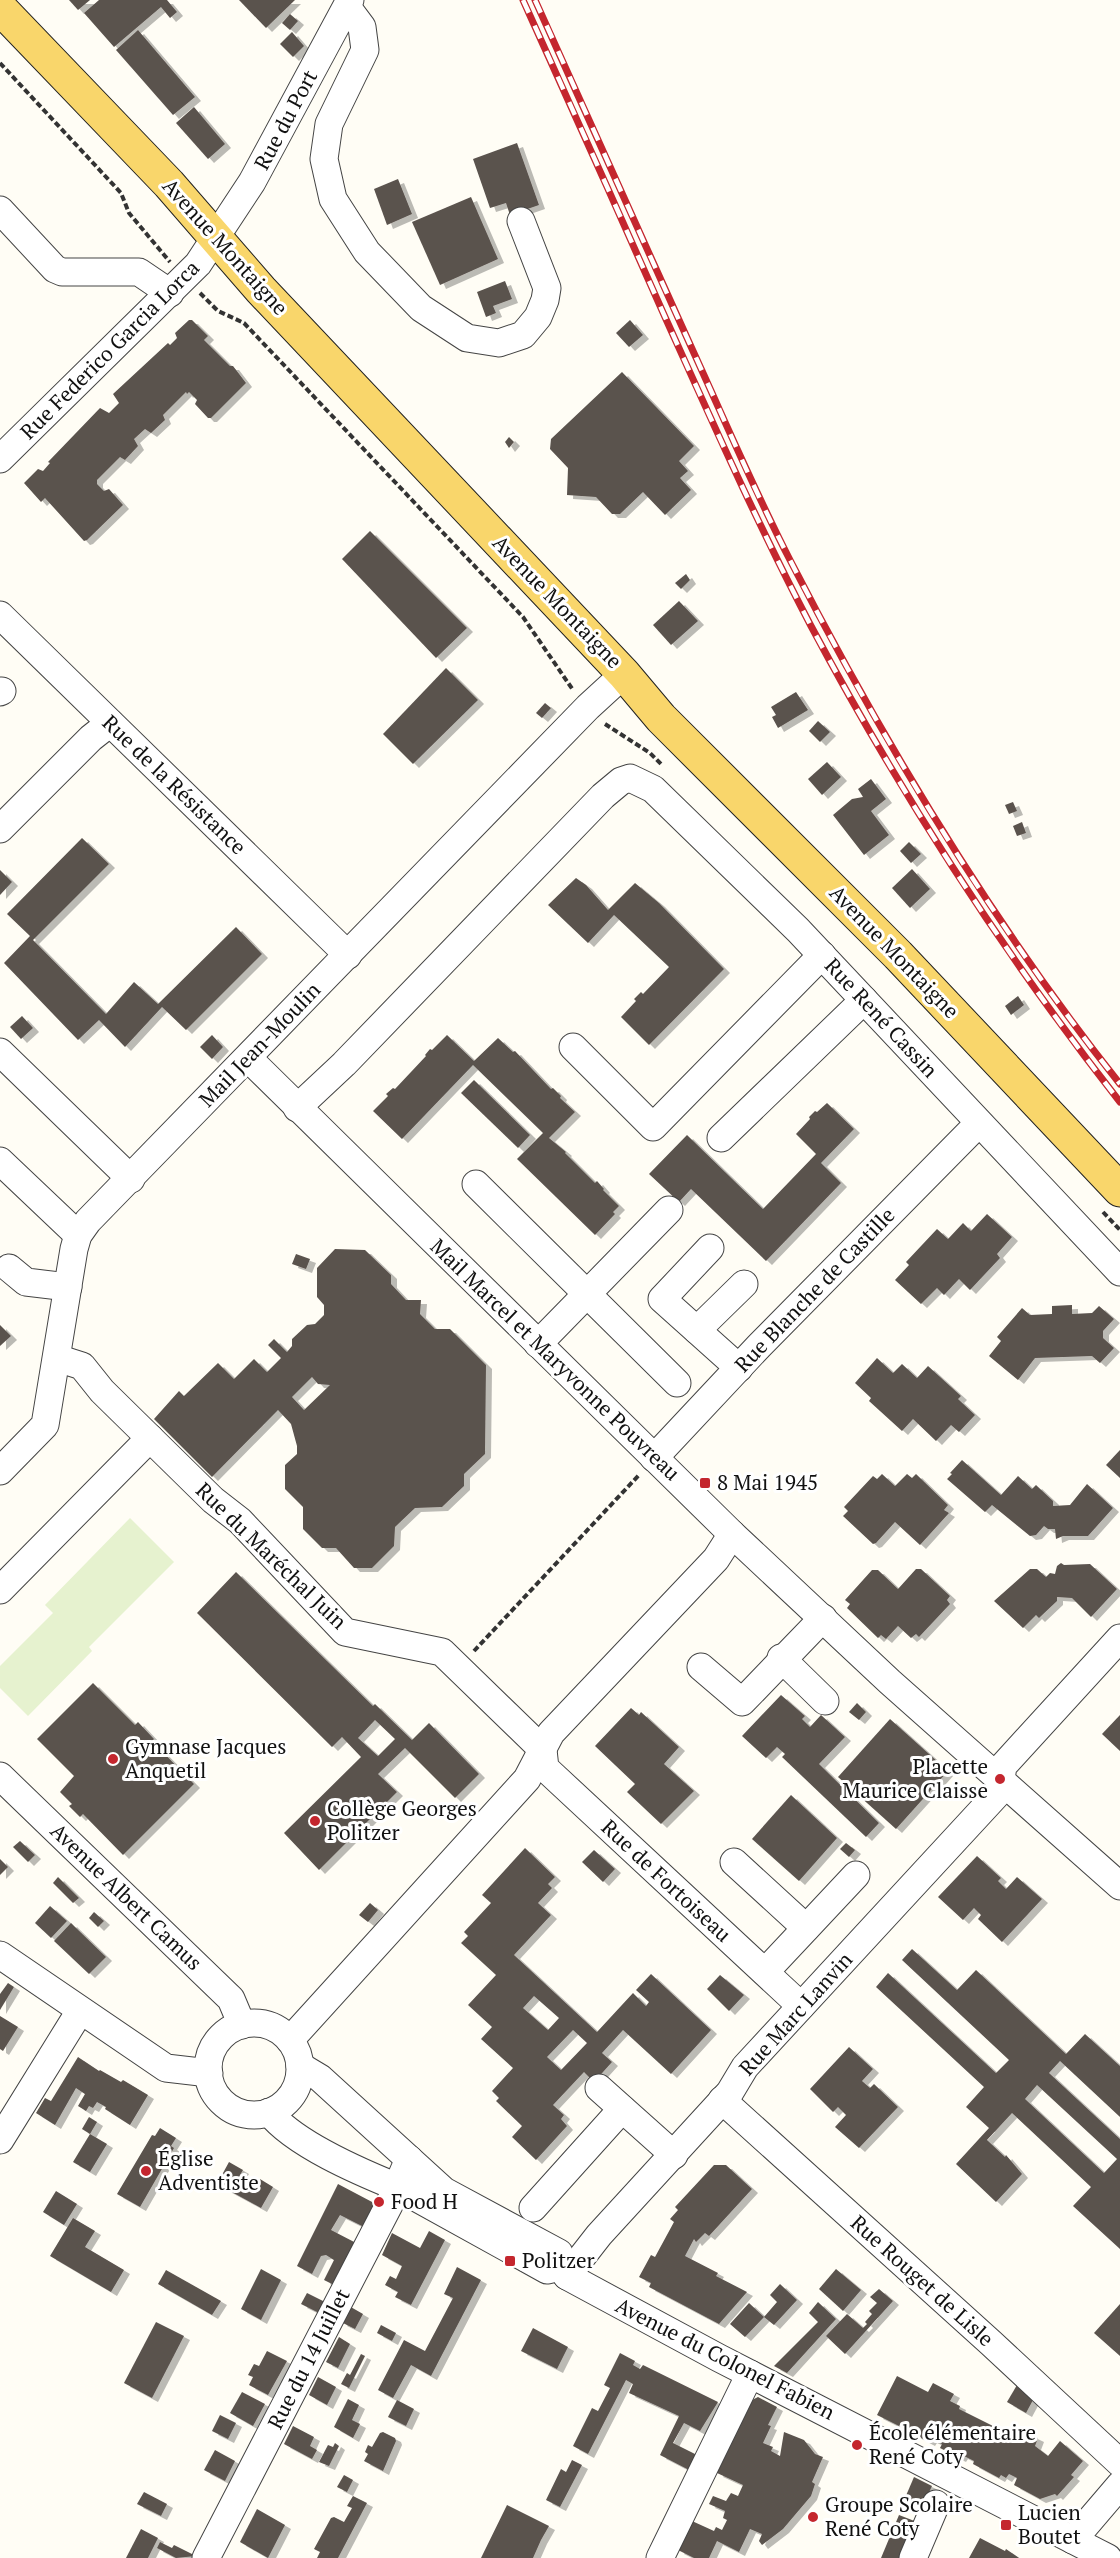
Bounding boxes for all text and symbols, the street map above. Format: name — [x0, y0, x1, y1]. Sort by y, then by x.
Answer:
street label: Rue du Port — [247, 65, 323, 174]
street label: Avenue Montaigne — [157, 172, 295, 321]
street label: Rue Federico Garcia Lorca — [14, 253, 205, 445]
street label: Avenue Montaigne — [487, 529, 629, 674]
street label: Rue de la Résistance — [97, 708, 253, 860]
street label: Avenue Montaigne — [824, 879, 966, 1024]
street label: Rue René Cassin — [819, 951, 945, 1084]
street label: Mail Jean-Moulin — [192, 975, 326, 1113]
street label: Rue Blanche de Castille — [728, 1201, 900, 1378]
street label: Mail Marcel et Maryvonne Pouvreau — [425, 1232, 687, 1486]
place label: 8 Mai 1945 — [717, 1468, 818, 1496]
street label: Rue du Maréchal Juin — [190, 1476, 354, 1635]
marker: 8 Mai 1945 — [698, 1476, 712, 1490]
place label: Gymnase Jacques Anquetil — [125, 1732, 286, 1784]
marker: Gymnase Jacques Anquetil — [106, 1752, 120, 1766]
place label: Placette Maurice Claisse — [842, 1752, 988, 1804]
marker: Placette Maurice Claisse — [993, 1772, 1007, 1786]
place label: Collège Georges Politzer — [327, 1794, 477, 1846]
street label: Rue de Fortoiseau — [596, 1813, 738, 1948]
marker: Collège Georges Politzer — [308, 1814, 322, 1828]
street label: Avenue Albert Camus — [45, 1817, 209, 1976]
street label: Rue Marc Lanvin — [732, 1945, 859, 2081]
place label: Église Adventiste — [158, 2144, 259, 2196]
marker: Église Adventiste — [139, 2164, 153, 2178]
place label: Food H — [391, 2187, 458, 2215]
marker: Food H — [372, 2195, 386, 2209]
street label: Rue Rouget de Lisle — [845, 2208, 1000, 2352]
place label: Politzer — [522, 2246, 595, 2274]
marker: Politzer — [503, 2254, 517, 2268]
street label: Rue du 14 Juillet — [261, 2283, 356, 2433]
street label: Avenue du Colonel Fabien — [611, 2291, 840, 2426]
place label: École élémentaire René Coty — [869, 2418, 1036, 2470]
marker: École élémentaire René Coty — [850, 2438, 864, 2452]
place label: Groupe Scolaire René Coty — [825, 2490, 973, 2542]
place label: Lucien Boutet — [1018, 2498, 1081, 2550]
marker: Groupe Scolaire René Coty — [806, 2510, 820, 2524]
marker: Lucien Boutet — [999, 2518, 1013, 2532]

